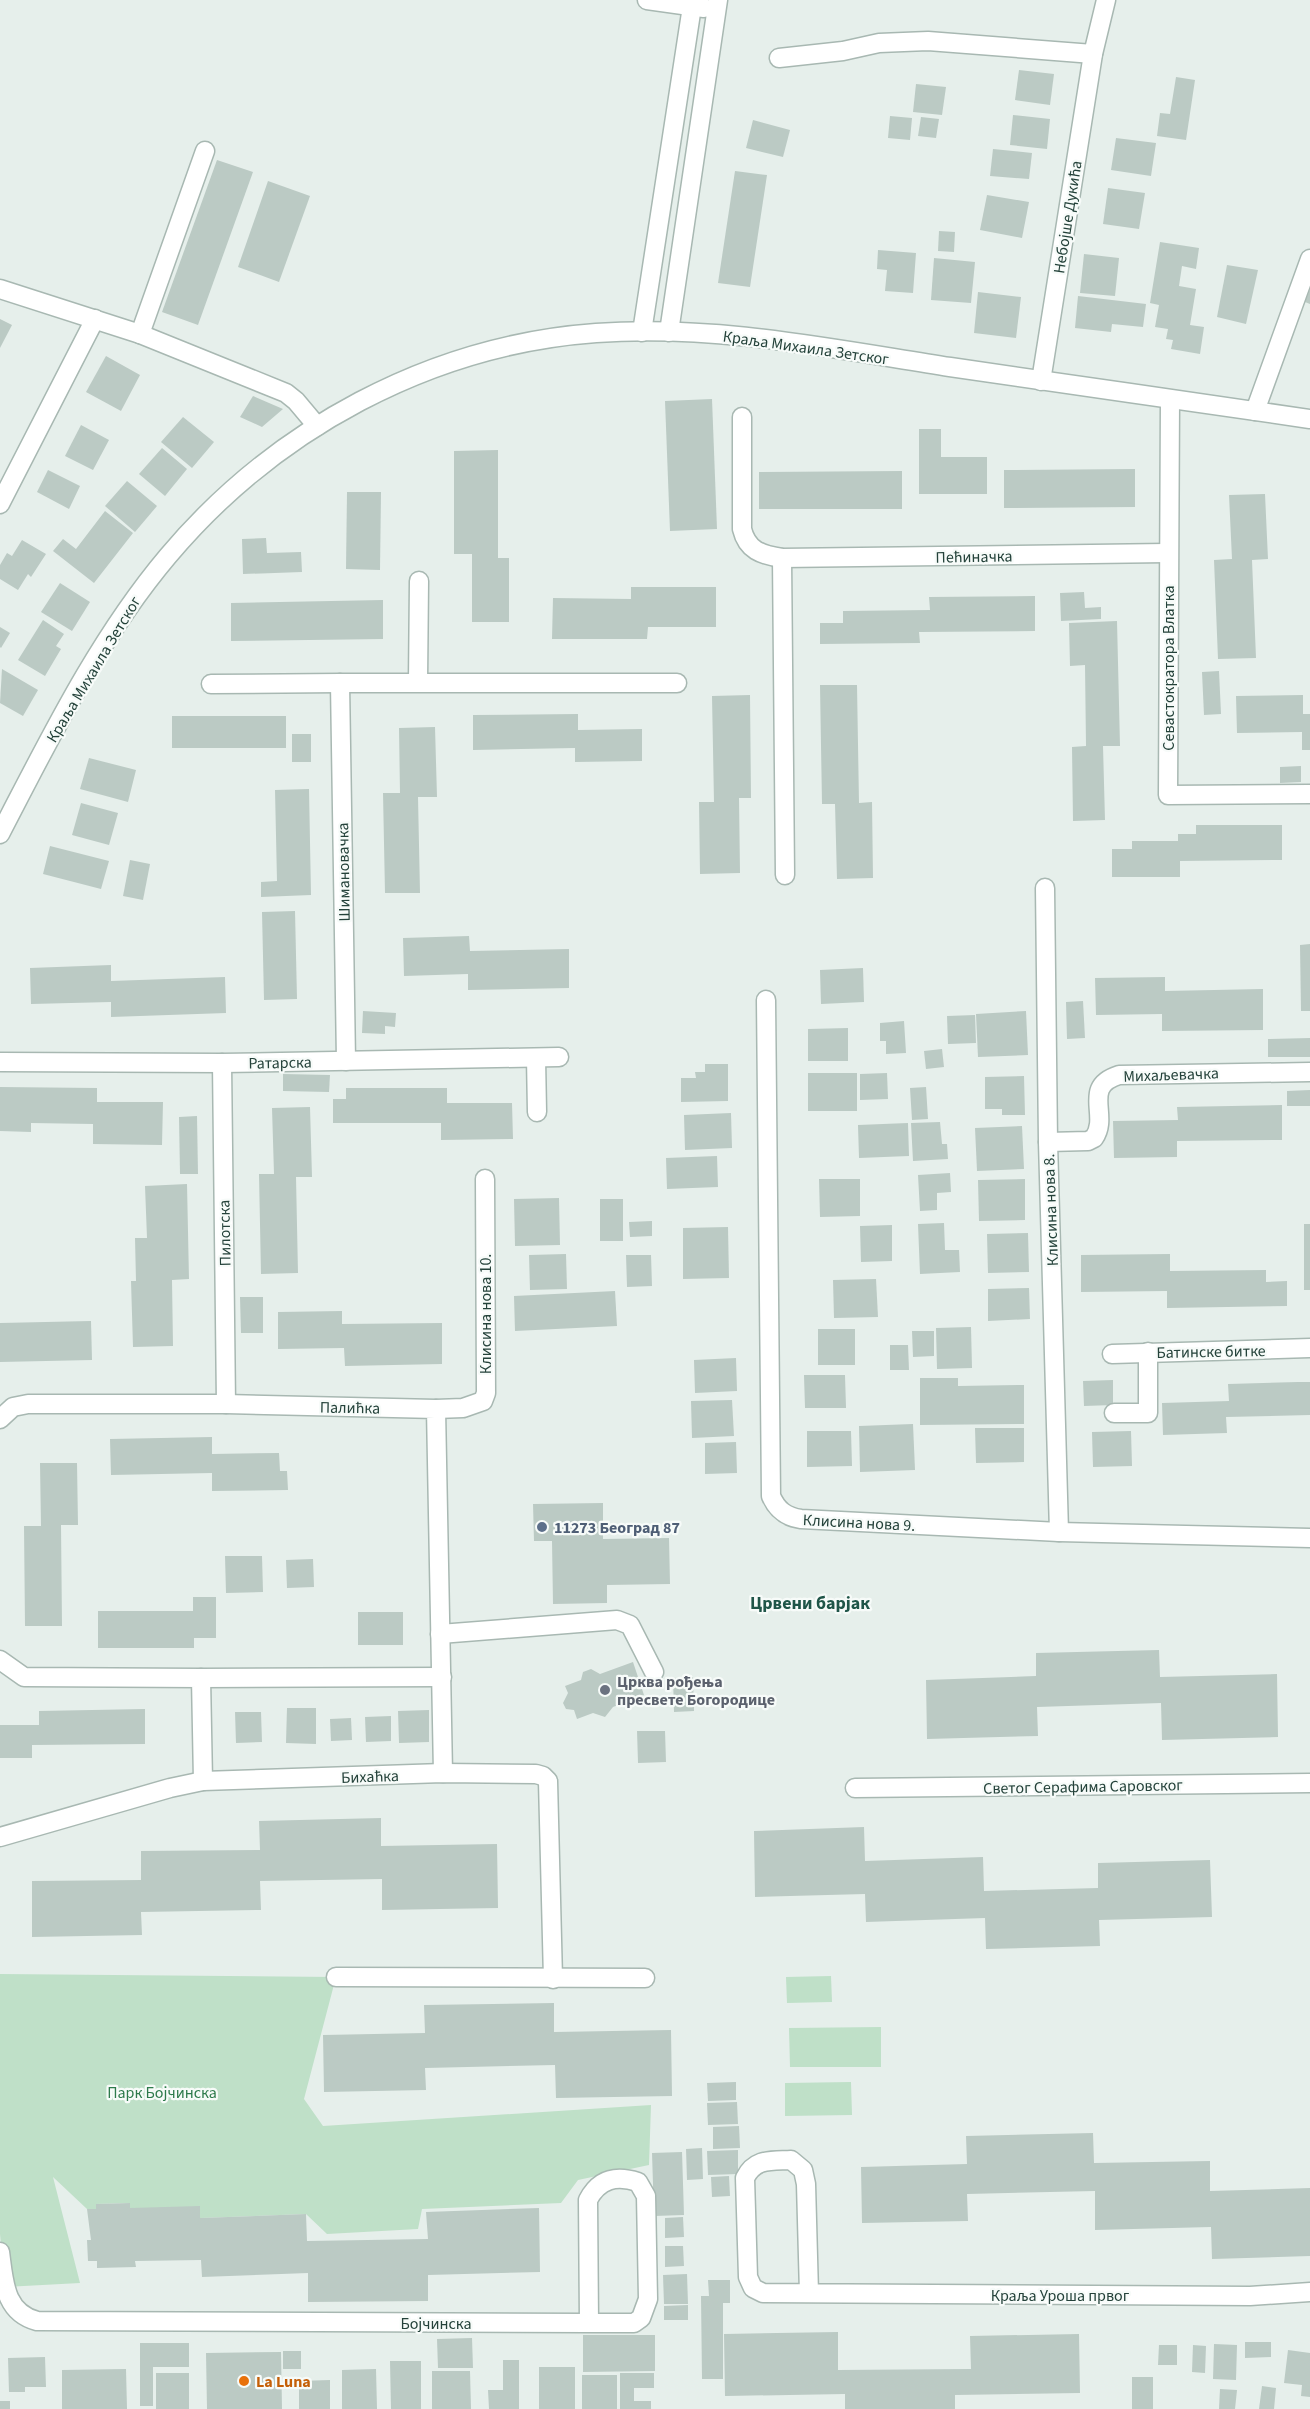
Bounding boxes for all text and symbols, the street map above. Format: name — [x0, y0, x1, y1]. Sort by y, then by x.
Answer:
street label: Небојше Дукића — [1048, 159, 1088, 275]
street label: Краља Михаила Зетског — [721, 325, 891, 371]
street label: Пећиначка — [935, 545, 1013, 569]
street label: Севастократора Влатка — [1158, 585, 1180, 751]
street label: Краља Михаила Зетског — [41, 592, 147, 747]
street label: Шимановачка — [332, 822, 356, 922]
street label: Ратарска — [248, 1051, 312, 1075]
street label: Михаљевачка — [1123, 1062, 1219, 1088]
street label: Клисина нова 8. — [1038, 1153, 1064, 1267]
street label: Пилотска — [213, 1200, 237, 1266]
street label: Клисина нова 10. — [475, 1254, 497, 1374]
street label: Батинске битке — [1156, 1340, 1266, 1364]
street label: Палићка — [320, 1396, 380, 1420]
street label: Клисина нова 9. — [802, 1509, 916, 1537]
place label: 11273 Београд 87 — [554, 1517, 680, 1539]
marker: 11273 Београд 87 — [535, 1520, 549, 1534]
district label: Црвени барјак — [750, 1591, 870, 1616]
place label: Црква рођења пресвете Богородице — [617, 1671, 775, 1711]
marker: Црква рођења пресвете Богородице — [598, 1683, 612, 1697]
street label: Бихаћка — [341, 1765, 399, 1789]
street label: Светог Серафима Саровског — [983, 1774, 1183, 1800]
park label: Парк Бојчинска — [107, 2082, 217, 2104]
street label: Краља Уроша првог — [991, 2285, 1130, 2307]
street label: Бојчинска — [400, 2313, 472, 2335]
place label: La Luna — [256, 2371, 311, 2393]
marker: La Luna — [237, 2374, 251, 2388]

